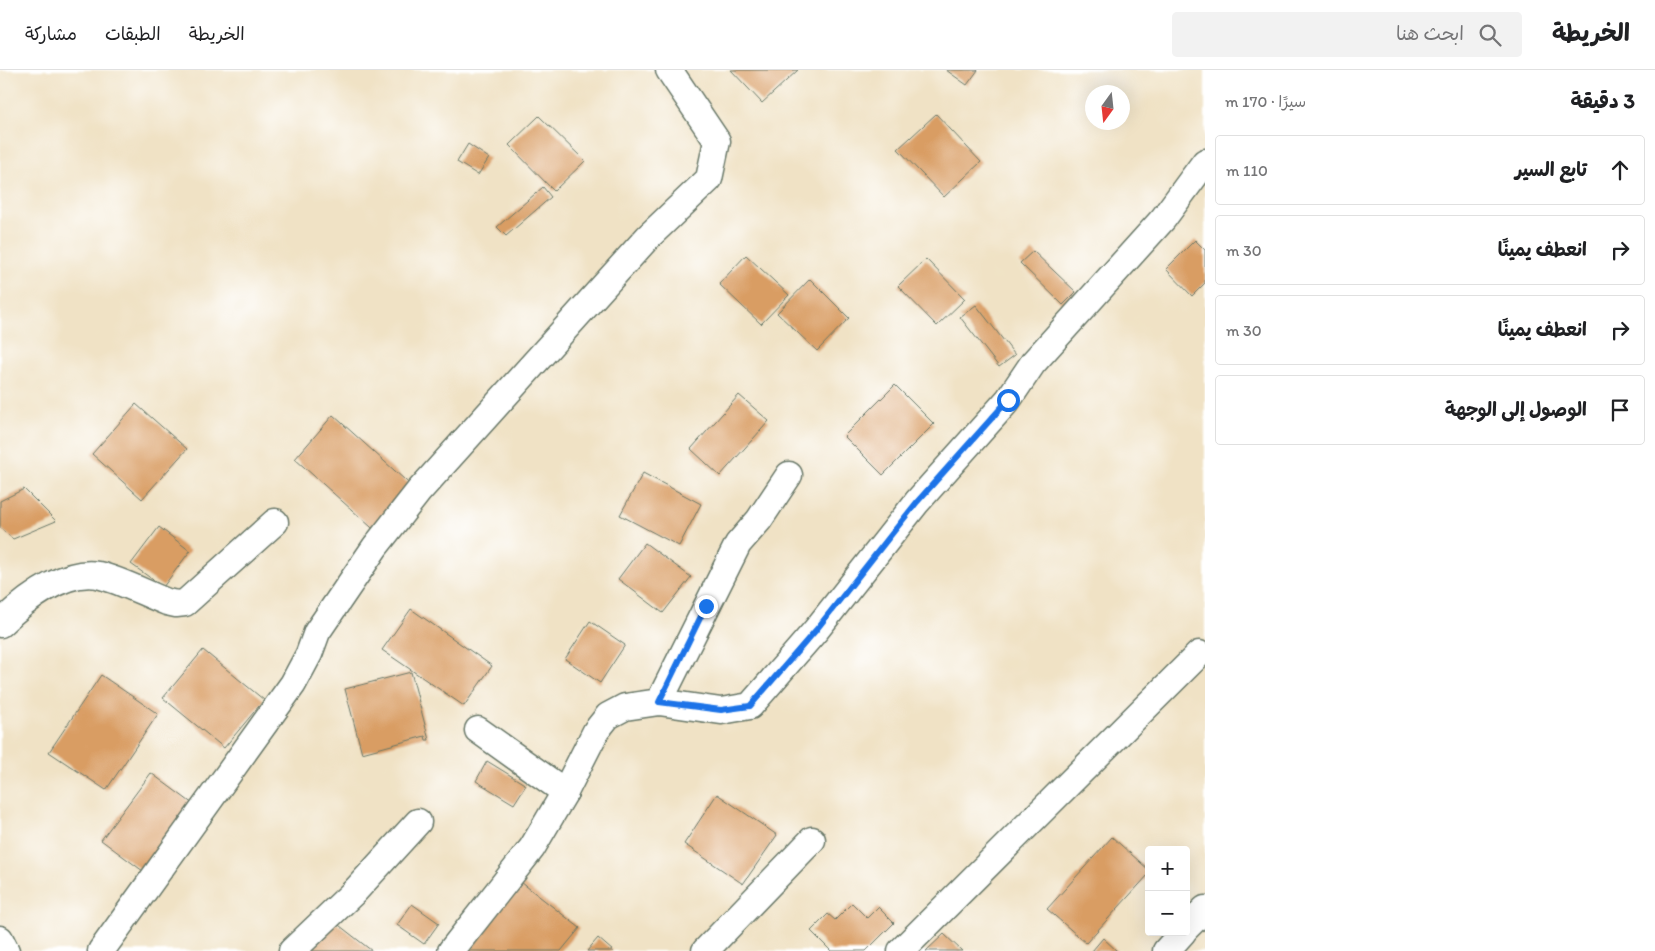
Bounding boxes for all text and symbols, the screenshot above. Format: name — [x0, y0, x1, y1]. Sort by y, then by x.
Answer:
search box — [1172, 12, 1522, 57]
text: الخريطة — [1552, 18, 1630, 47]
icon: search — [1476, 21, 1504, 49]
text: ابحث هنا — [1396, 22, 1464, 45]
text: مشاركة — [25, 23, 77, 45]
text: الطبقات — [105, 23, 161, 45]
text: الخريطة — [189, 23, 245, 45]
north arrow — [1085, 85, 1130, 130]
text: 3 دقيقة — [1570, 88, 1635, 113]
text: سيرًا · 170 m — [1225, 92, 1306, 111]
icon: ahead — [1606, 156, 1634, 184]
text: تابع السير — [1515, 158, 1587, 181]
text: 110 m — [1226, 161, 1268, 180]
icon: right — [1606, 236, 1634, 264]
text: انعطف يمينًا — [1498, 238, 1587, 261]
text: 30 m — [1226, 241, 1262, 260]
icon: right — [1606, 316, 1634, 344]
text: انعطف يمينًا — [1498, 318, 1587, 341]
text: 30 m — [1226, 321, 1262, 340]
route start — [997, 389, 1020, 412]
icon: arrive — [1606, 396, 1634, 424]
text: الوصول إلى الوجهة — [1445, 398, 1587, 421]
route end — [695, 595, 718, 618]
map controls — [1145, 846, 1190, 936]
button: + — [1145, 846, 1190, 891]
button: − — [1145, 891, 1190, 936]

